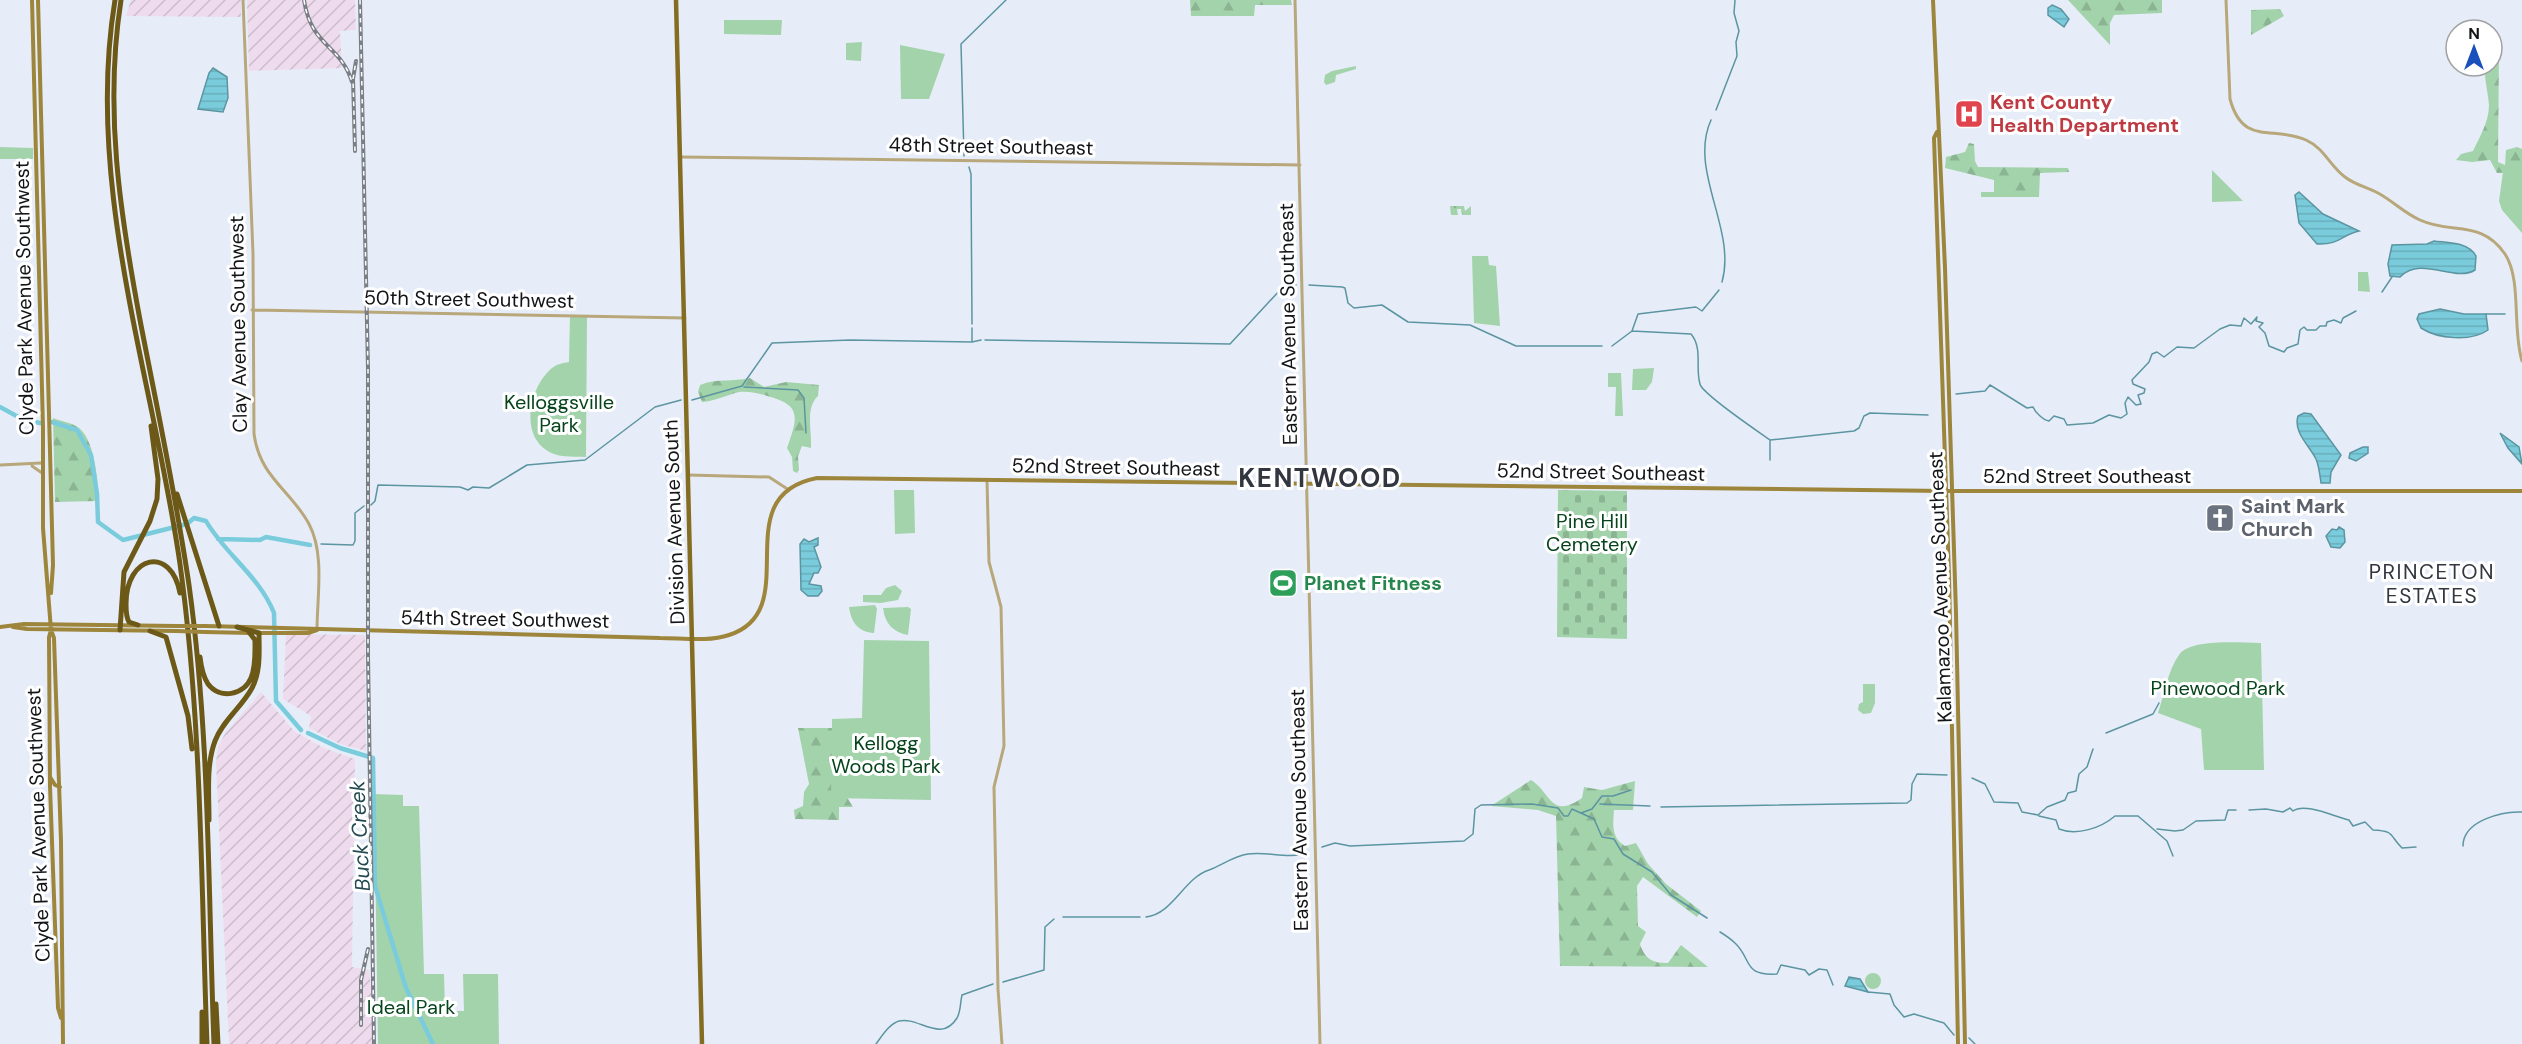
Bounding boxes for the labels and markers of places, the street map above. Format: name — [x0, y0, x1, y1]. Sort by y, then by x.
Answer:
place label: Kent County Health Department — [1990, 89, 2179, 138]
hospital icon: Kent County Health Department — [1953, 98, 1985, 130]
place label: Saint Mark Church — [2241, 493, 2346, 542]
church icon: Saint Mark Church — [2204, 502, 2236, 534]
sports icon: Planet Fitness — [1267, 567, 1299, 599]
place label: Planet Fitness — [1304, 570, 1442, 596]

